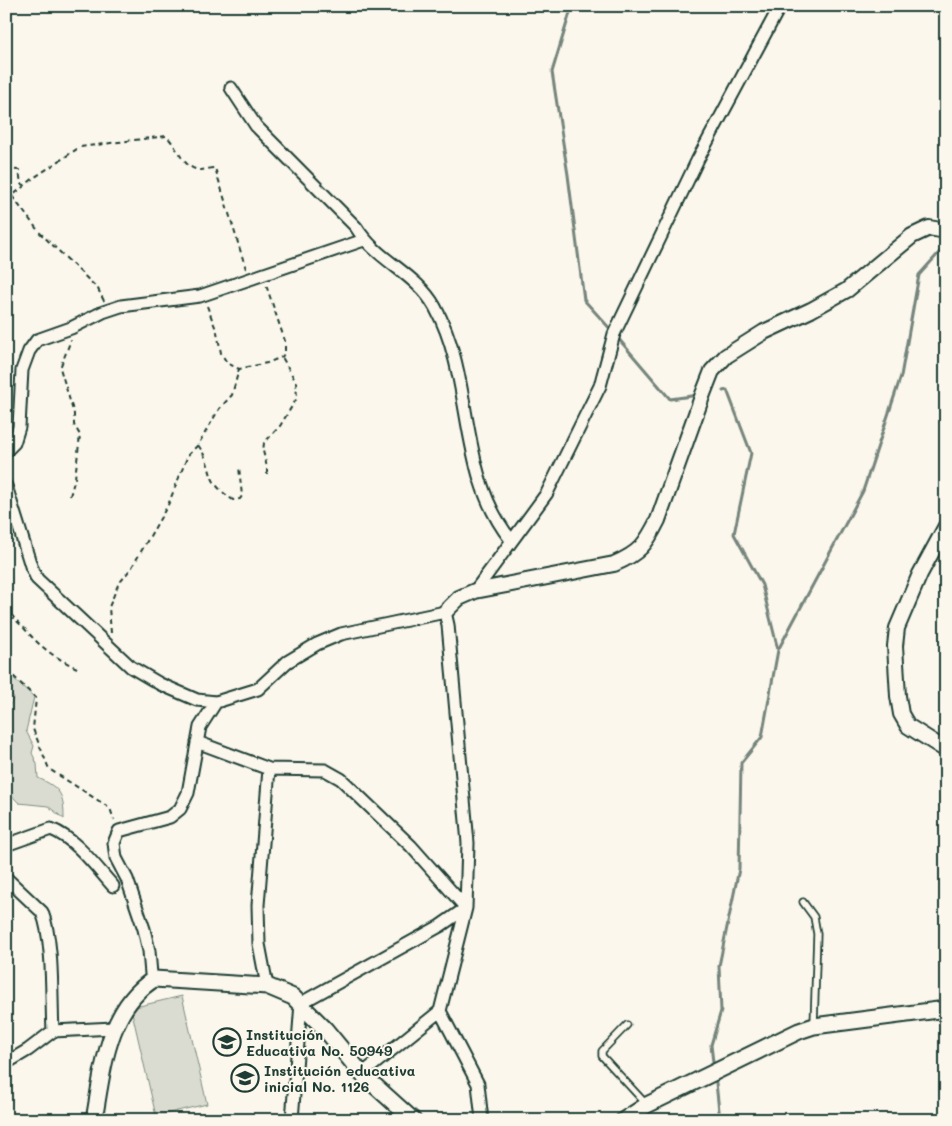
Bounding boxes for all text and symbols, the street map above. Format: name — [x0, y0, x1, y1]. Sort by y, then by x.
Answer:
place label: Institución Educativa No. 50949 — [246, 1025, 393, 1060]
school or university icon: Institución Educativa No. 50949 — [212, 1027, 242, 1057]
place label: Institución educativa inicial No. 1126 — [264, 1061, 416, 1096]
school or university icon: Institución educativa inicial No. 1126 — [230, 1063, 260, 1093]

